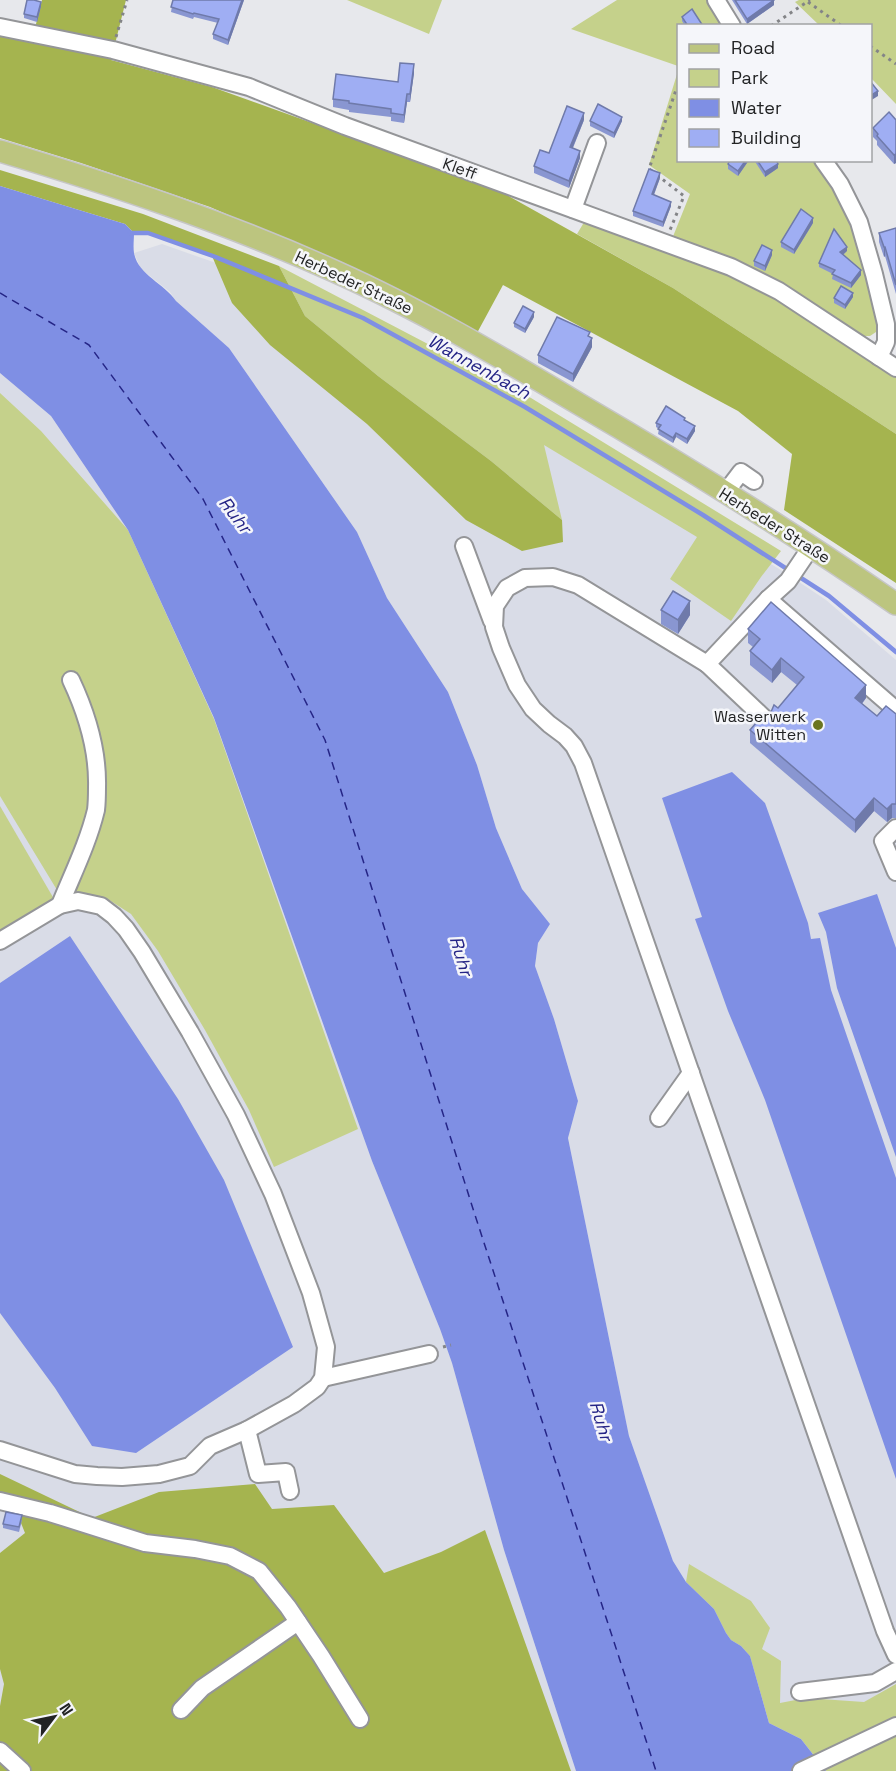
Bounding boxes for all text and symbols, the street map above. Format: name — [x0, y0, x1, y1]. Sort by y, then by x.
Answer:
legend — [677, 24, 872, 162]
text: Road — [731, 36, 775, 59]
text: Park — [731, 66, 769, 89]
text: Water — [731, 96, 782, 119]
text: Building — [731, 126, 801, 149]
street label: Kleff — [440, 153, 480, 184]
street label: Herbeder Straße — [292, 246, 416, 319]
water label: Wannenbach — [424, 329, 535, 405]
street label: Herbeder Straße — [715, 483, 834, 568]
water label: Ruhr — [214, 492, 258, 539]
place label: Wasserwerk Witten — [714, 706, 806, 745]
marker: Wasserwerk Witten — [811, 718, 825, 732]
water label: Ruhr — [445, 933, 479, 981]
water label: Ruhr — [585, 1398, 619, 1446]
north arrow — [24, 1687, 84, 1747]
text: N — [55, 1699, 78, 1719]

